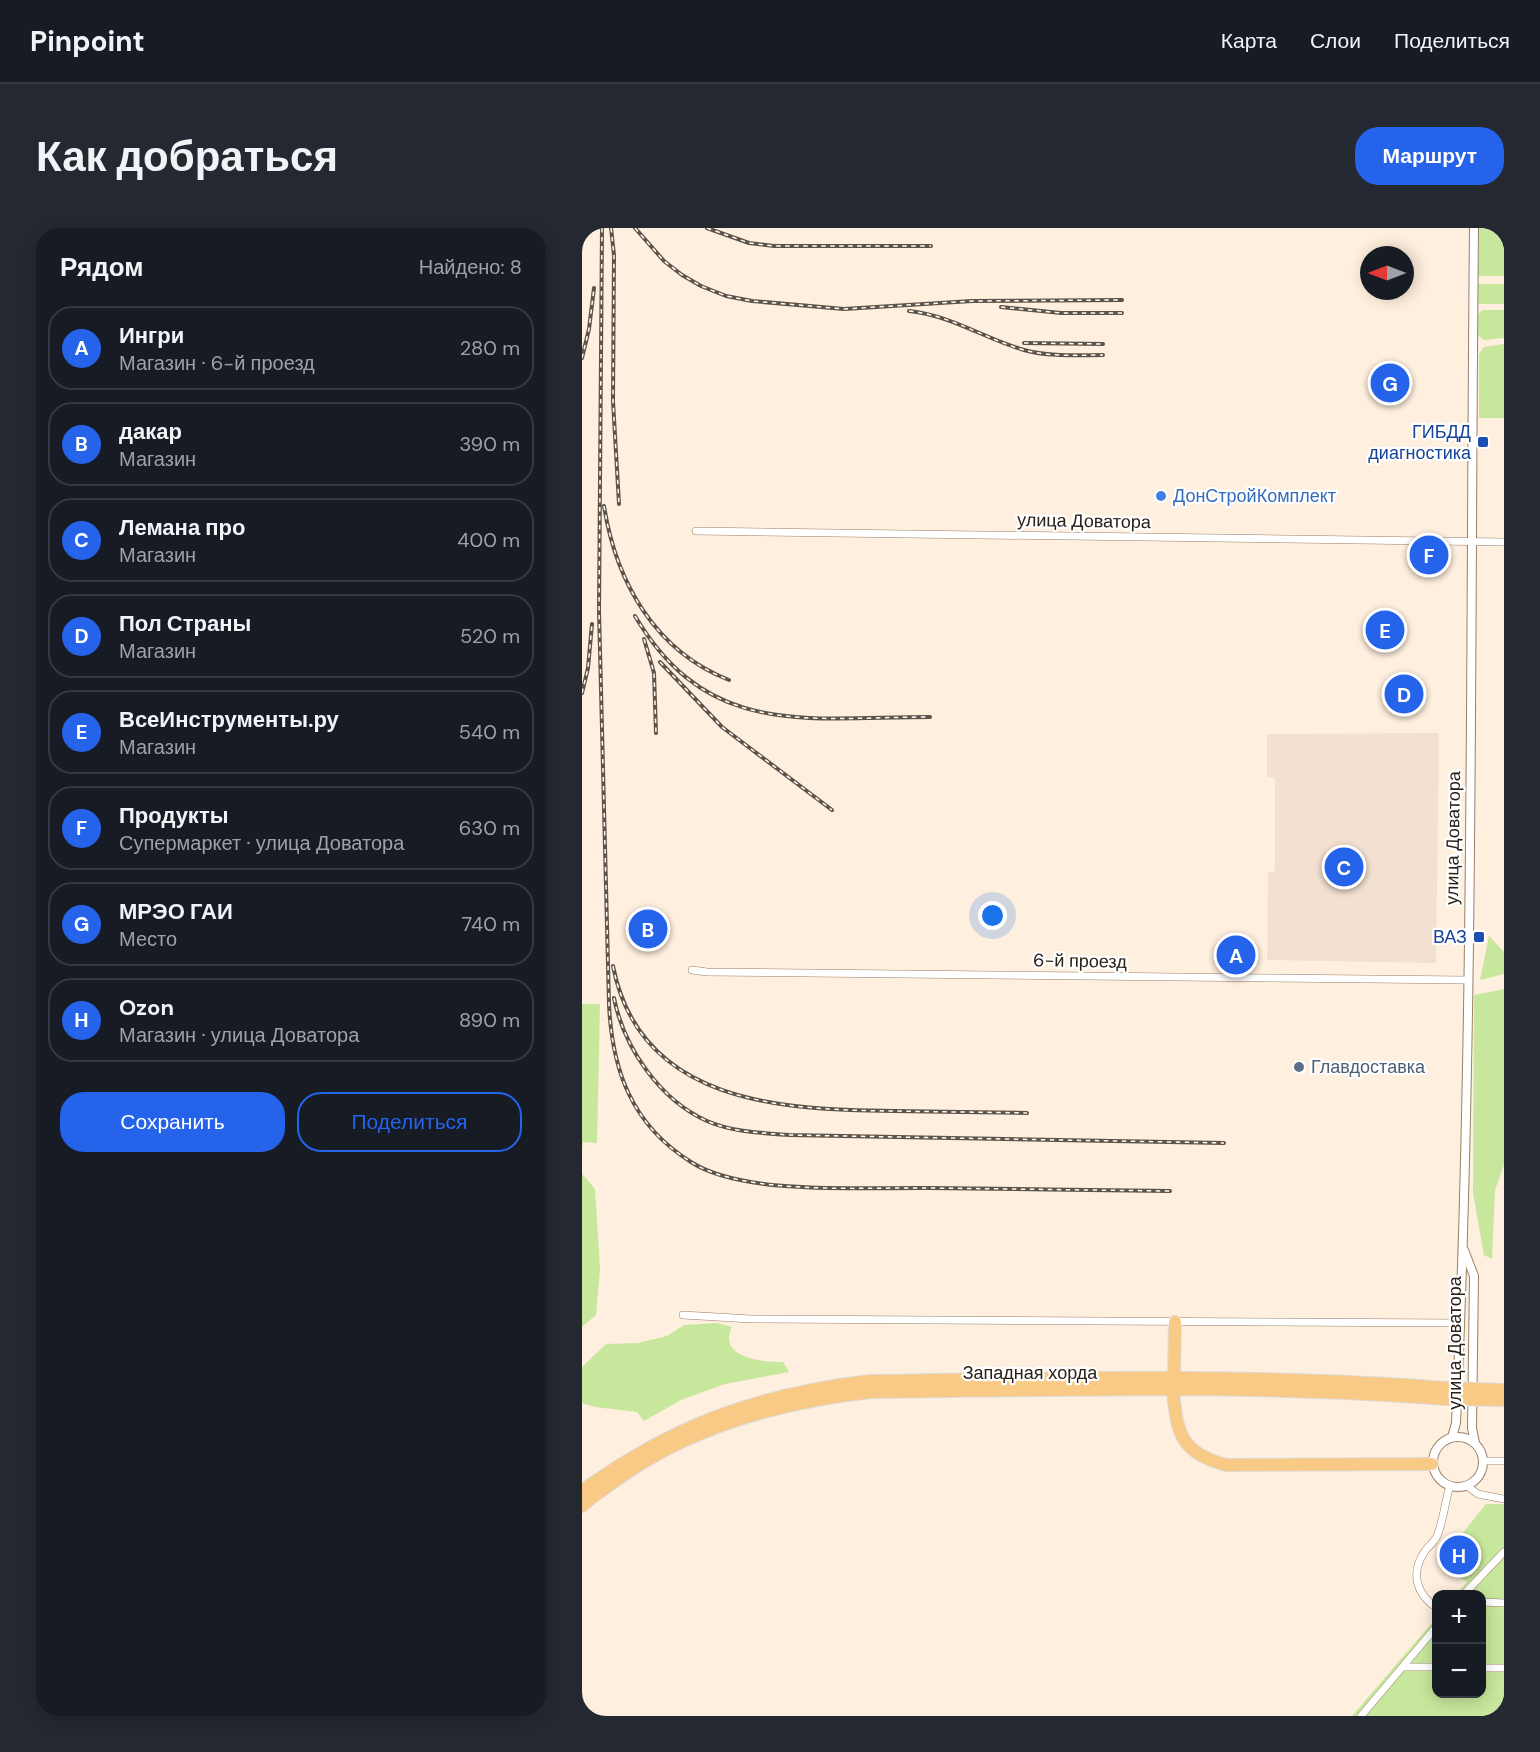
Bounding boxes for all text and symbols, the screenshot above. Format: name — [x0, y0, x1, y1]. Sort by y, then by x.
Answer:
text: Pinpoint — [30, 23, 145, 60]
text: Карта — [1221, 27, 1277, 55]
text: Слои — [1310, 27, 1361, 55]
text: Поделиться — [1394, 27, 1510, 55]
button: Маршрут — [1355, 127, 1504, 185]
text: Как добраться — [36, 129, 338, 184]
north arrow — [1360, 246, 1414, 300]
text: Рядом — [60, 250, 143, 284]
text: Найдено: 8 — [419, 254, 522, 280]
text: Ингри — [119, 321, 184, 350]
text: A — [74, 335, 89, 361]
text: 280 m — [460, 335, 520, 361]
text: Магазин · 6-й проезд — [119, 350, 315, 376]
pin: G — [1370, 360, 1410, 406]
text: дакар — [119, 417, 182, 446]
place label: ГИБДД диагностика — [1368, 420, 1472, 465]
text: B — [75, 431, 88, 457]
text: 390 m — [459, 431, 520, 457]
marker: ГИБДД диагностика — [1476, 435, 1490, 449]
text: Магазин — [119, 446, 196, 472]
place label: ДонСтройКомплект — [1173, 484, 1336, 508]
marker: ДонСтройКомплект — [1154, 489, 1168, 503]
street label: улица Доватора — [1017, 508, 1152, 534]
text: Лемана про — [119, 513, 245, 542]
text: C — [74, 527, 89, 553]
text: 400 m — [457, 527, 520, 553]
pin: F — [1410, 532, 1448, 578]
text: Магазин — [119, 542, 196, 568]
pin: E — [1366, 608, 1404, 652]
text: Пол Страны — [119, 609, 251, 638]
text: D — [74, 623, 89, 649]
text: 520 m — [460, 623, 520, 649]
text: Магазин — [119, 638, 196, 664]
pin: D — [1384, 672, 1424, 716]
text: ВсеИнструменты.ру — [119, 705, 339, 734]
text: E — [76, 719, 87, 745]
text: 540 m — [459, 719, 520, 745]
text: Магазин — [119, 734, 196, 760]
street label: улица Доватора — [1440, 770, 1466, 905]
text: Продукты — [119, 801, 228, 830]
text: F — [76, 815, 87, 841]
text: 630 m — [459, 815, 520, 841]
text: Супермаркет · улица Доватора — [119, 830, 404, 856]
pin: C — [1324, 844, 1364, 890]
text: МРЭО ГАИ — [119, 897, 233, 926]
your location — [978, 901, 1007, 930]
pin: B — [628, 906, 668, 952]
text: G — [74, 911, 89, 937]
text: 740 m — [462, 911, 520, 937]
place label: ВАЗ — [1433, 925, 1467, 949]
text: Место — [119, 926, 177, 952]
marker: ВАЗ — [1472, 930, 1486, 944]
pin: A — [1216, 932, 1256, 978]
street label: 6-й проезд — [1033, 948, 1128, 974]
text: Ozon — [119, 993, 174, 1022]
text: H — [74, 1007, 89, 1033]
text: 890 m — [459, 1007, 520, 1033]
text: Магазин · улица Доватора — [119, 1022, 359, 1048]
place label: Главдоставка — [1311, 1055, 1426, 1079]
marker: Главдоставка — [1292, 1060, 1306, 1074]
button: Сохранить — [60, 1092, 285, 1152]
button: Поделиться — [297, 1092, 522, 1152]
street label: улица Доватора — [1443, 1275, 1467, 1410]
street label: Западная хорда — [963, 1361, 1098, 1385]
pin: H — [1440, 1532, 1478, 1578]
map controls — [1432, 1590, 1486, 1698]
button: + — [1432, 1590, 1486, 1644]
button: − — [1432, 1644, 1486, 1698]

